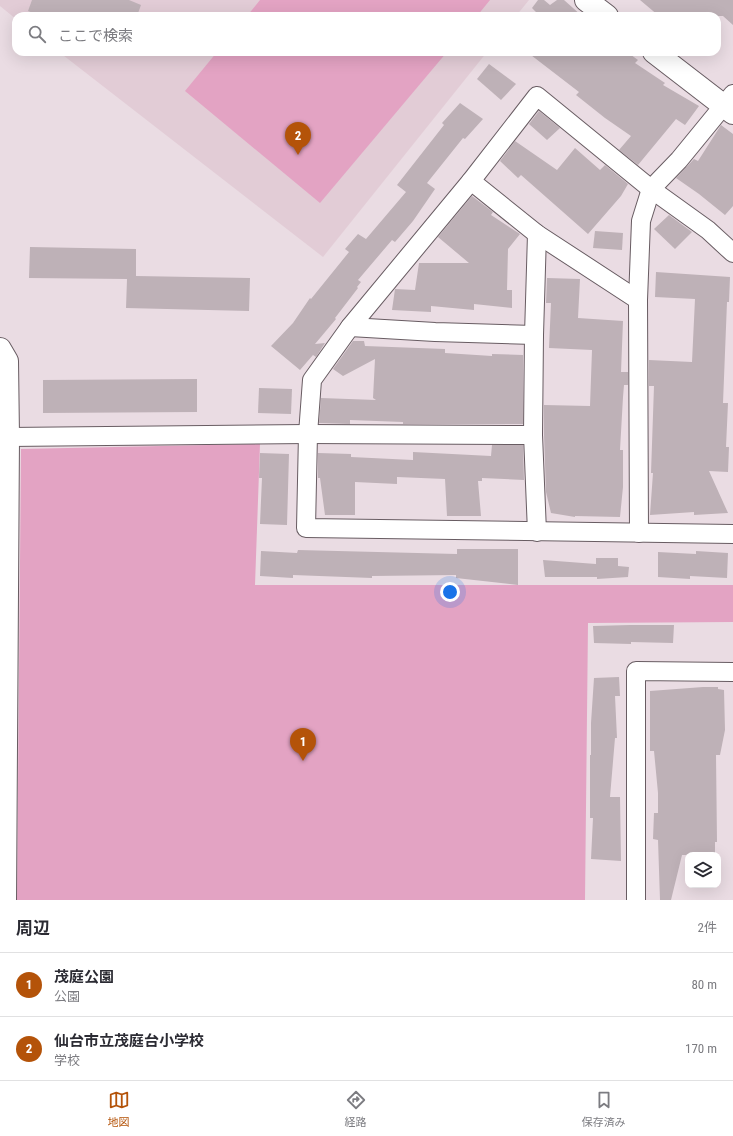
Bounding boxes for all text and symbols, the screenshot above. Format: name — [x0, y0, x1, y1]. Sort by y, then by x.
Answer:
search box — [12, 12, 721, 56]
icon: search — [26, 23, 48, 45]
text: ここで検索 — [58, 27, 133, 45]
pin: 2 — [285, 122, 311, 155]
your location — [440, 582, 460, 602]
pin: 1 — [290, 728, 316, 761]
map controls — [685, 852, 721, 888]
button: layers — [685, 852, 721, 888]
text: 周辺 — [16, 918, 50, 938]
text: 2件 — [698, 920, 717, 935]
text: 茂庭公園 — [54, 968, 114, 986]
text: 1 — [26, 977, 32, 992]
text: 80 m — [691, 977, 717, 992]
text: 公園 — [54, 989, 80, 1004]
text: 仙台市立茂庭台小学校 — [54, 1032, 204, 1050]
text: 2 — [26, 1041, 32, 1056]
text: 170 m — [685, 1041, 717, 1056]
text: 学校 — [54, 1053, 80, 1068]
tab: 地図 — [108, 1089, 130, 1129]
tab: 経路 — [345, 1089, 367, 1129]
tab: 保存済み — [582, 1089, 626, 1129]

